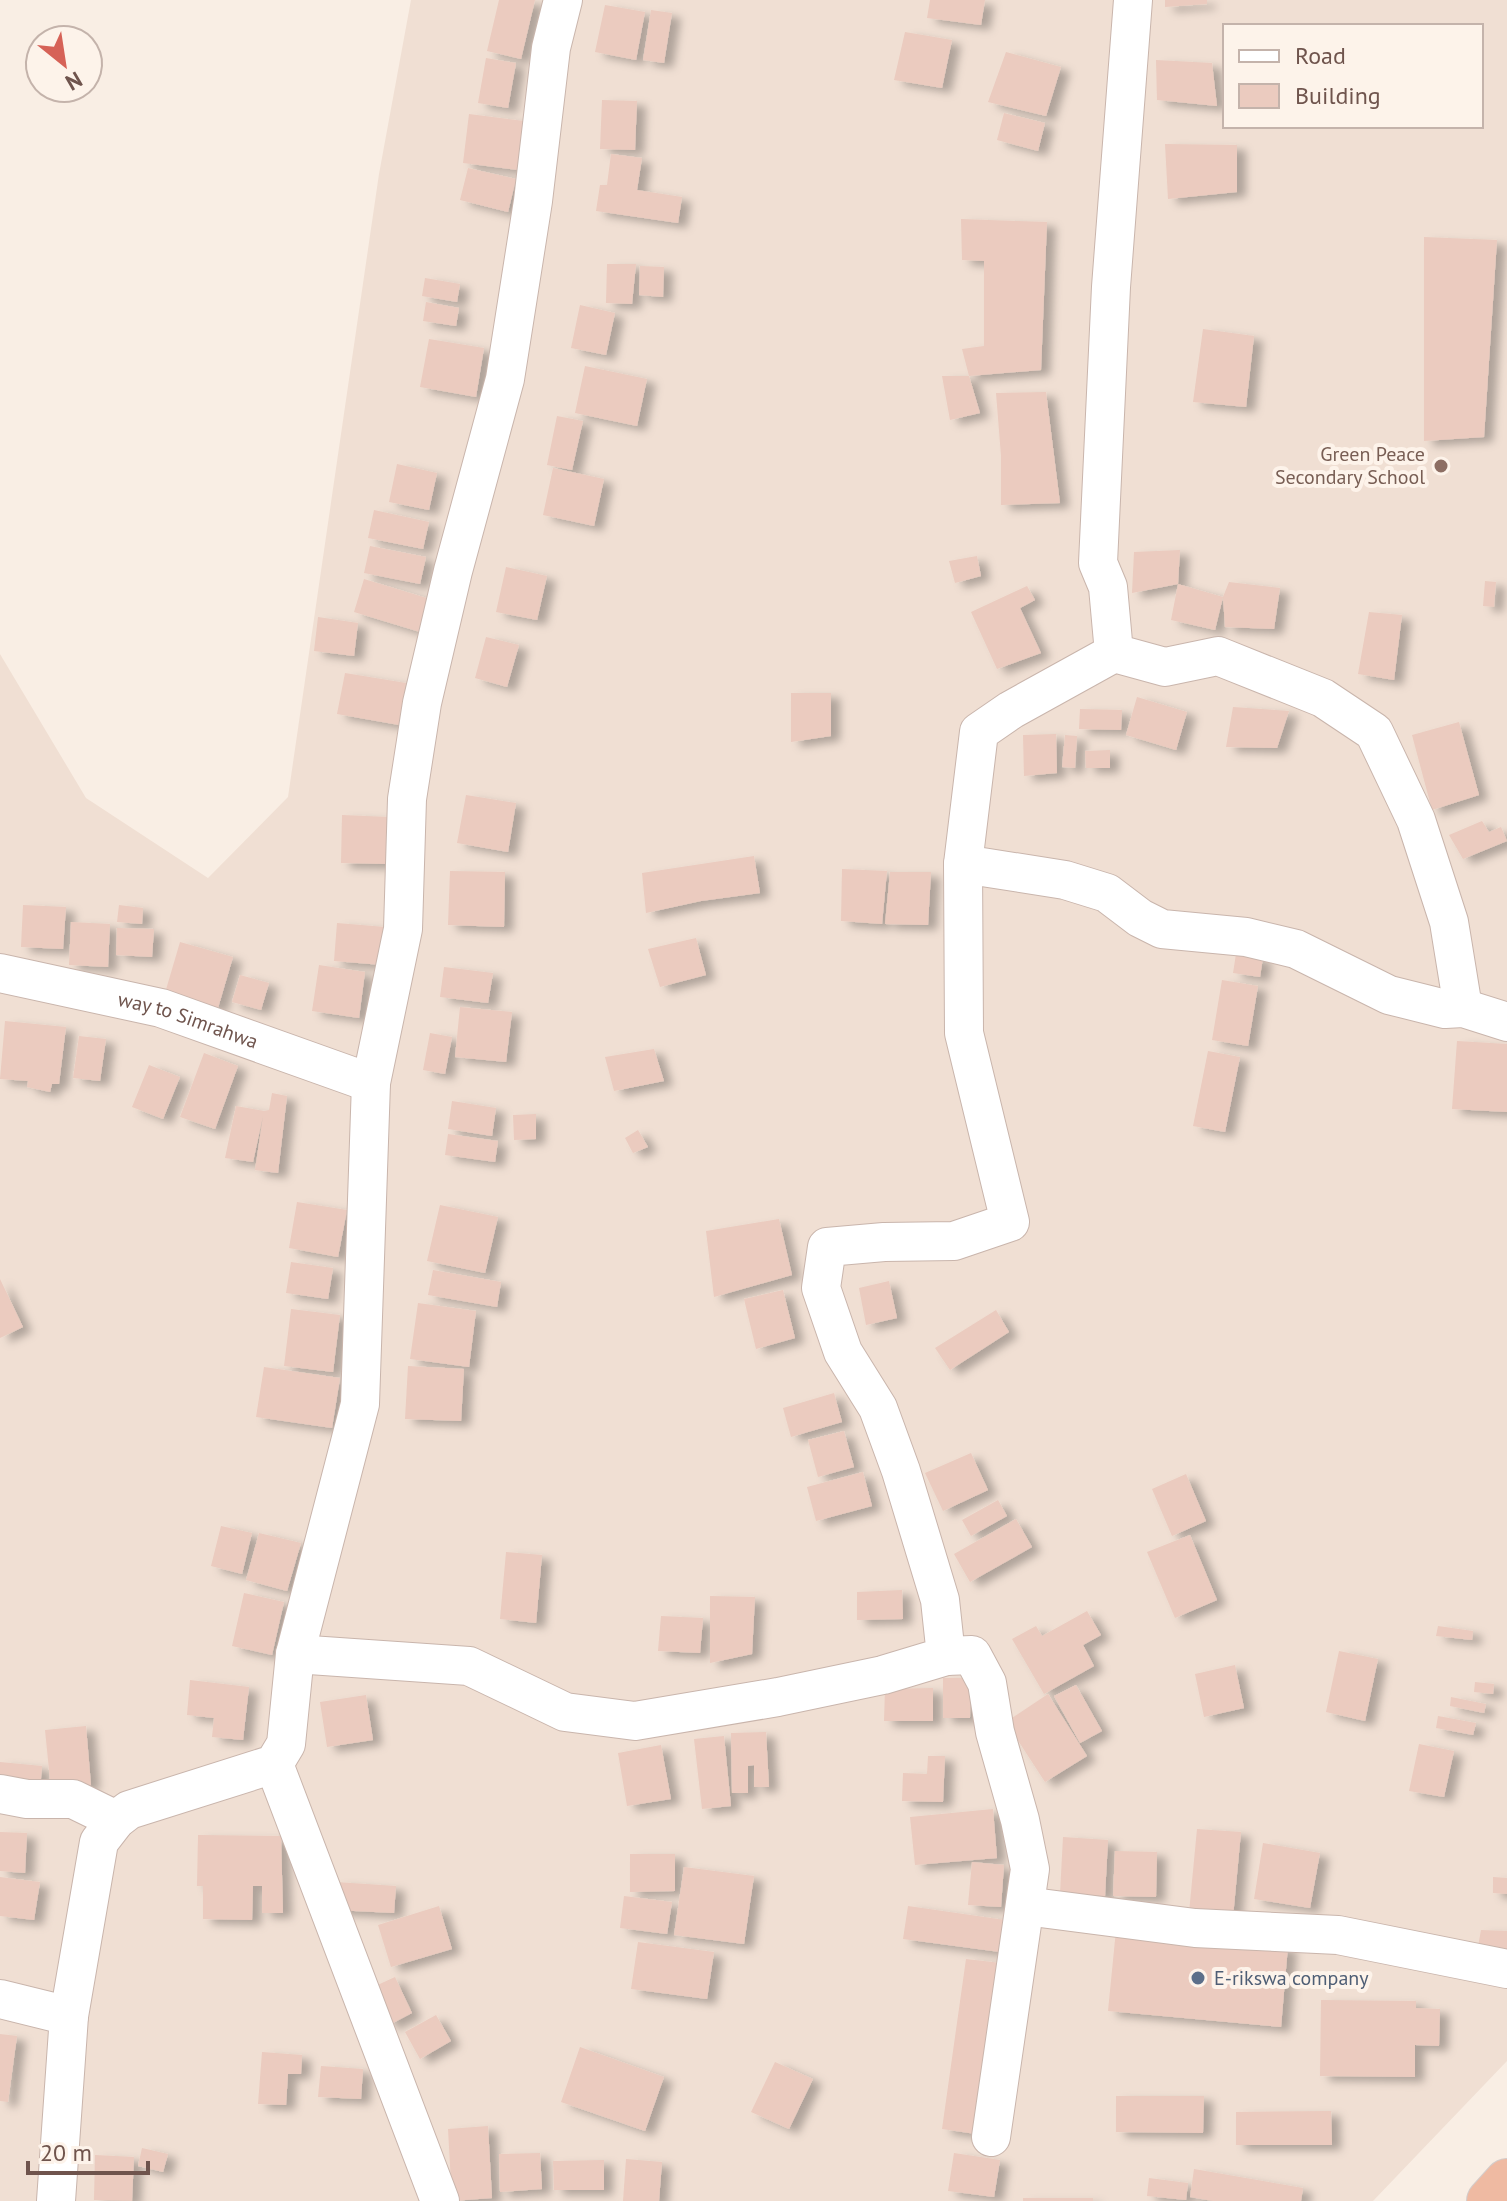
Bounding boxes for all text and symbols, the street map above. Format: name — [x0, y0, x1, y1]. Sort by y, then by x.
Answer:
north arrow — [24, 24, 104, 104]
legend — [1223, 24, 1483, 128]
text: Road — [1295, 40, 1346, 71]
text: N — [61, 66, 87, 97]
text: Building — [1295, 80, 1381, 111]
place label: Green Peace Secondary School — [1275, 441, 1425, 490]
marker: Green Peace Secondary School — [1432, 457, 1450, 475]
street label: way to Simrahwa — [116, 986, 262, 1055]
place label: E-rikswa company — [1214, 1965, 1369, 1991]
marker: E-rikswa company — [1189, 1969, 1207, 1987]
scale bar — [28, 2125, 148, 2175]
text: 20 m — [40, 2137, 92, 2168]

